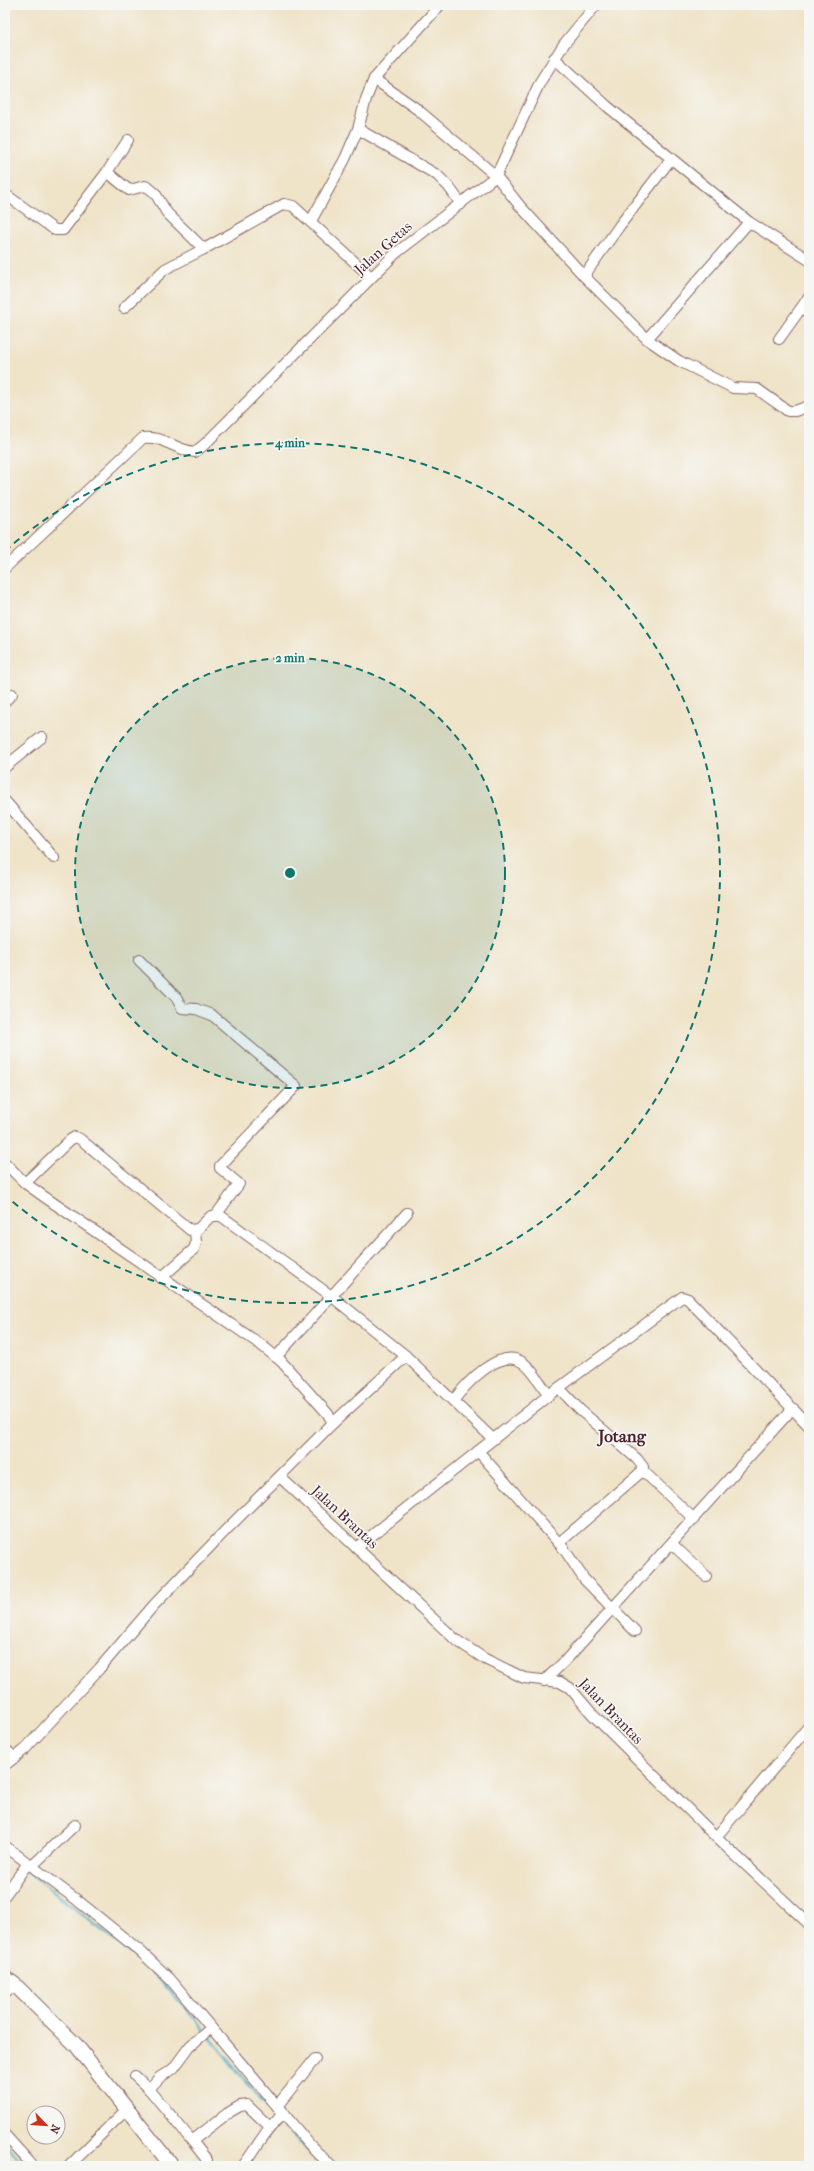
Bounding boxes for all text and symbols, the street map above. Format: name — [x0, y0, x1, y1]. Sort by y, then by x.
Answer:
street label: Jalan Getas — [350, 217, 416, 279]
text: 4 min — [274, 436, 306, 451]
text: 2 min — [275, 651, 306, 665]
centre of rings — [283, 866, 297, 880]
district label: Jotang — [596, 1426, 647, 1447]
street label: Jalan Brantas — [307, 1481, 382, 1553]
street label: Jalan Brantas — [574, 1674, 647, 1748]
north arrow — [26, 2105, 66, 2145]
text: N — [47, 2122, 62, 2136]

